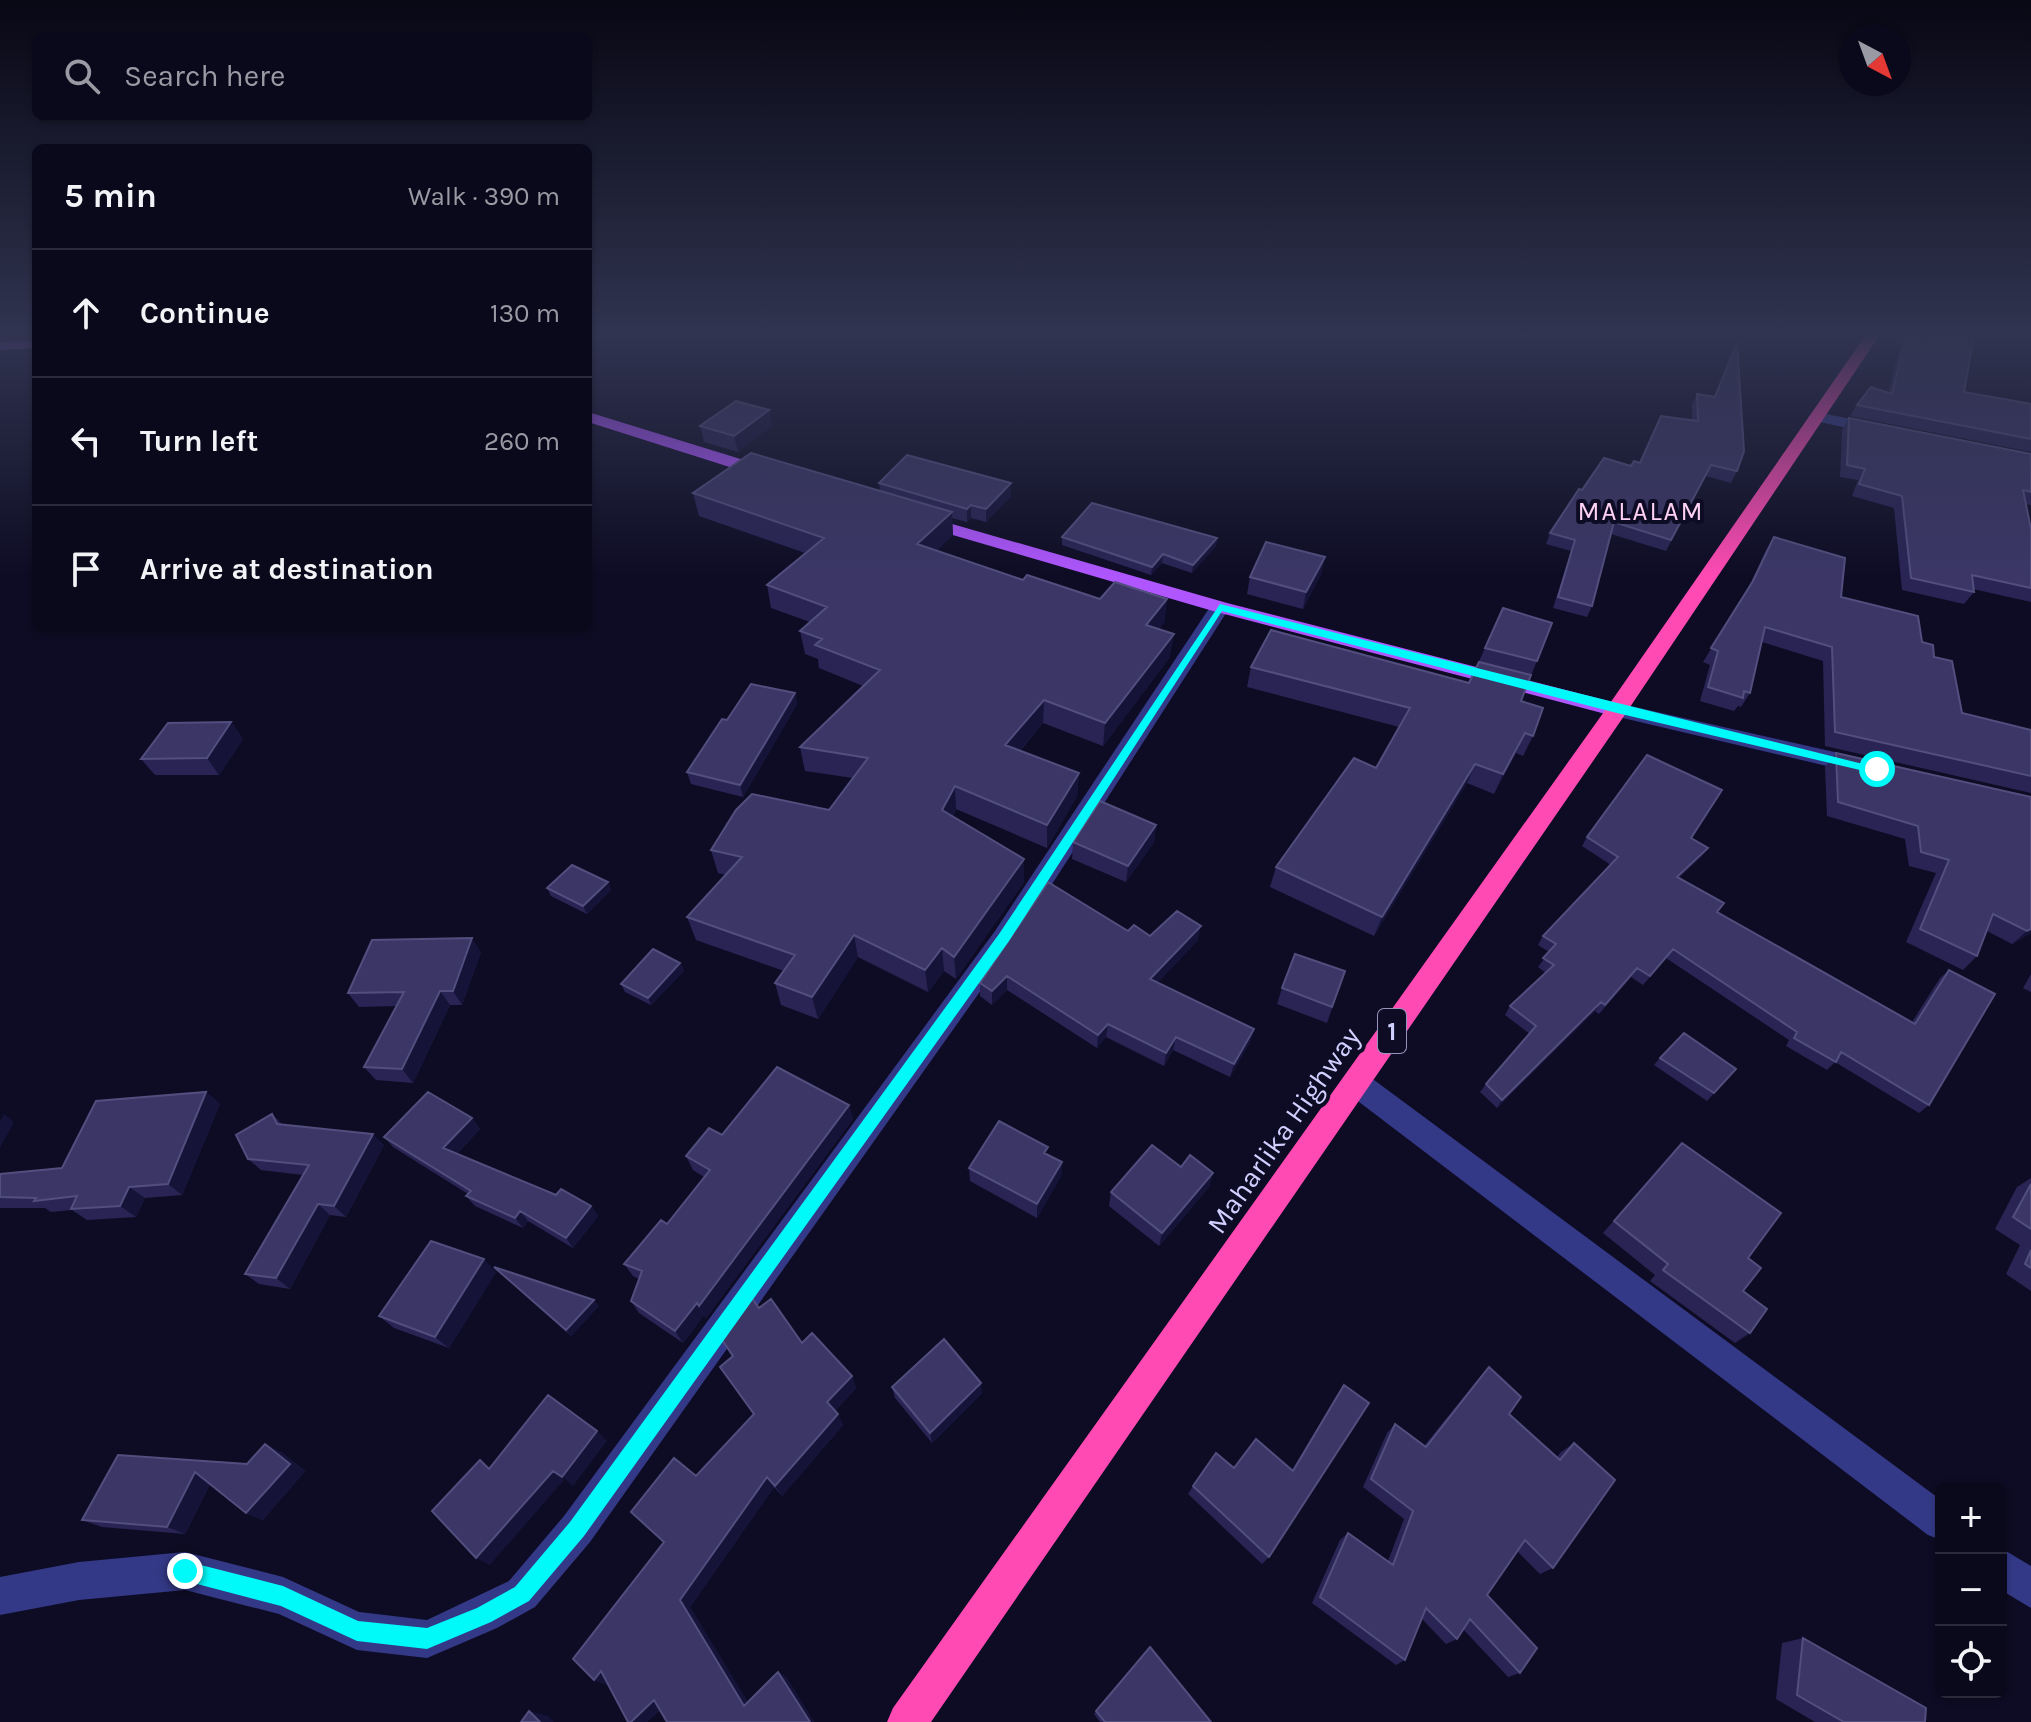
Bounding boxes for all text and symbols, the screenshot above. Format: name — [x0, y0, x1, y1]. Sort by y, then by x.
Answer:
north arrow — [1839, 24, 1911, 96]
search box — [32, 32, 592, 120]
icon: search — [60, 54, 104, 98]
text: Search here — [124, 58, 285, 94]
text: 5 min — [64, 176, 157, 216]
text: Walk · 390 m — [408, 181, 560, 212]
icon: ahead — [64, 291, 108, 335]
text: Continue — [140, 295, 270, 331]
text: 130 m — [490, 298, 560, 329]
icon: left — [64, 419, 108, 463]
text: Turn left — [140, 423, 258, 459]
text: 260 m — [484, 426, 560, 457]
district label: MALALAM — [1577, 496, 1705, 527]
icon: arrive — [64, 547, 108, 591]
text: Arrive at destination — [140, 551, 434, 587]
route start — [1859, 751, 1895, 787]
road number: 1 — [1378, 1009, 1406, 1053]
street label: Maharlika Highway — [1200, 1021, 1367, 1240]
map controls — [1935, 1482, 2007, 1698]
button: + — [1935, 1482, 2007, 1554]
route end — [167, 1553, 203, 1589]
button: − — [1935, 1554, 2007, 1626]
button: locate — [1935, 1626, 2007, 1698]

